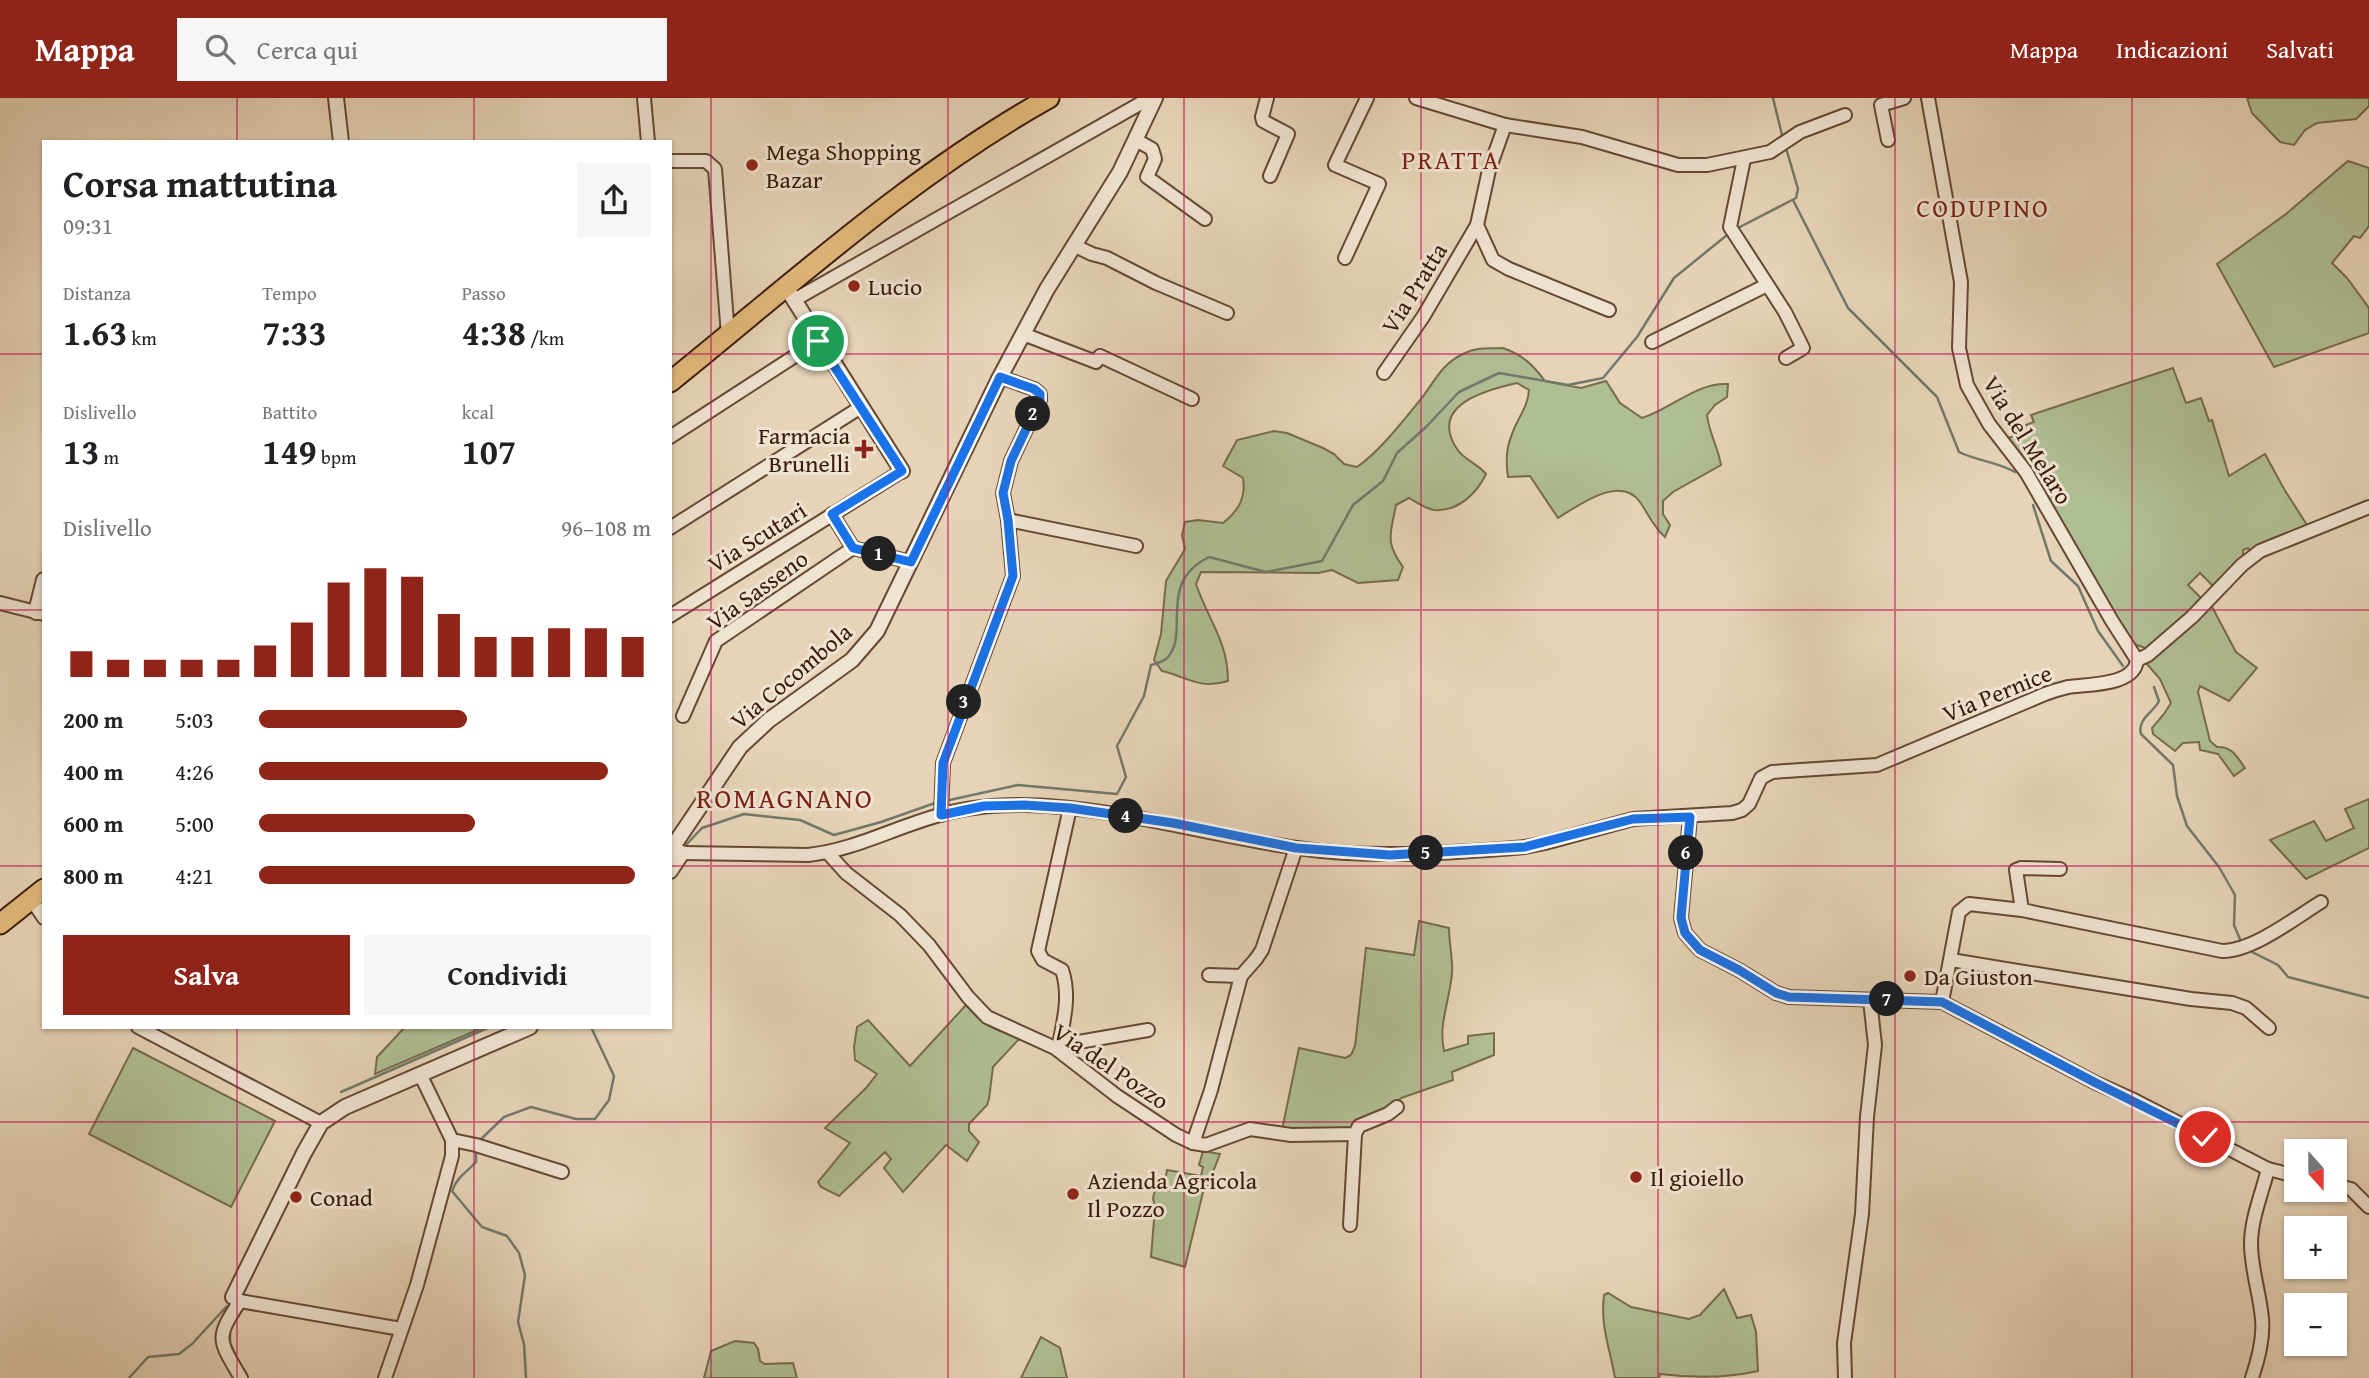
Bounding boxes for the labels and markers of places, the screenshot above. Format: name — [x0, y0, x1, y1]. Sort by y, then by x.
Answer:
place label: Mega Shopping Bazar — [766, 134, 921, 197]
marker: Mega Shopping Bazar — [744, 157, 760, 173]
place label: Lucio — [868, 269, 922, 304]
marker: Lucio — [846, 278, 862, 294]
pin — [788, 311, 848, 371]
pin: 2 — [1016, 396, 1050, 432]
place label: Farmacia Brunelli — [758, 418, 851, 481]
marker: Farmacia Brunelli — [856, 441, 872, 457]
pin: 1 — [862, 536, 896, 572]
pin: 3 — [946, 684, 982, 720]
pin: 4 — [1108, 798, 1144, 834]
pin: 5 — [1408, 836, 1444, 870]
pin: 6 — [1668, 836, 1704, 870]
place label: Da Giuston — [1924, 959, 2033, 994]
marker: Da Giuston — [1902, 968, 1918, 984]
pin: 7 — [1870, 982, 1904, 1016]
pin — [2175, 1107, 2235, 1167]
place label: Il gioiello — [1650, 1160, 1744, 1195]
place label: Azienda Agricola Il Pozzo — [1087, 1163, 1258, 1226]
marker: Il gioiello — [1628, 1169, 1644, 1185]
place label: Conad — [310, 1180, 373, 1215]
marker: Azienda Agricola Il Pozzo — [1065, 1186, 1081, 1202]
marker: Conad — [288, 1189, 304, 1205]

